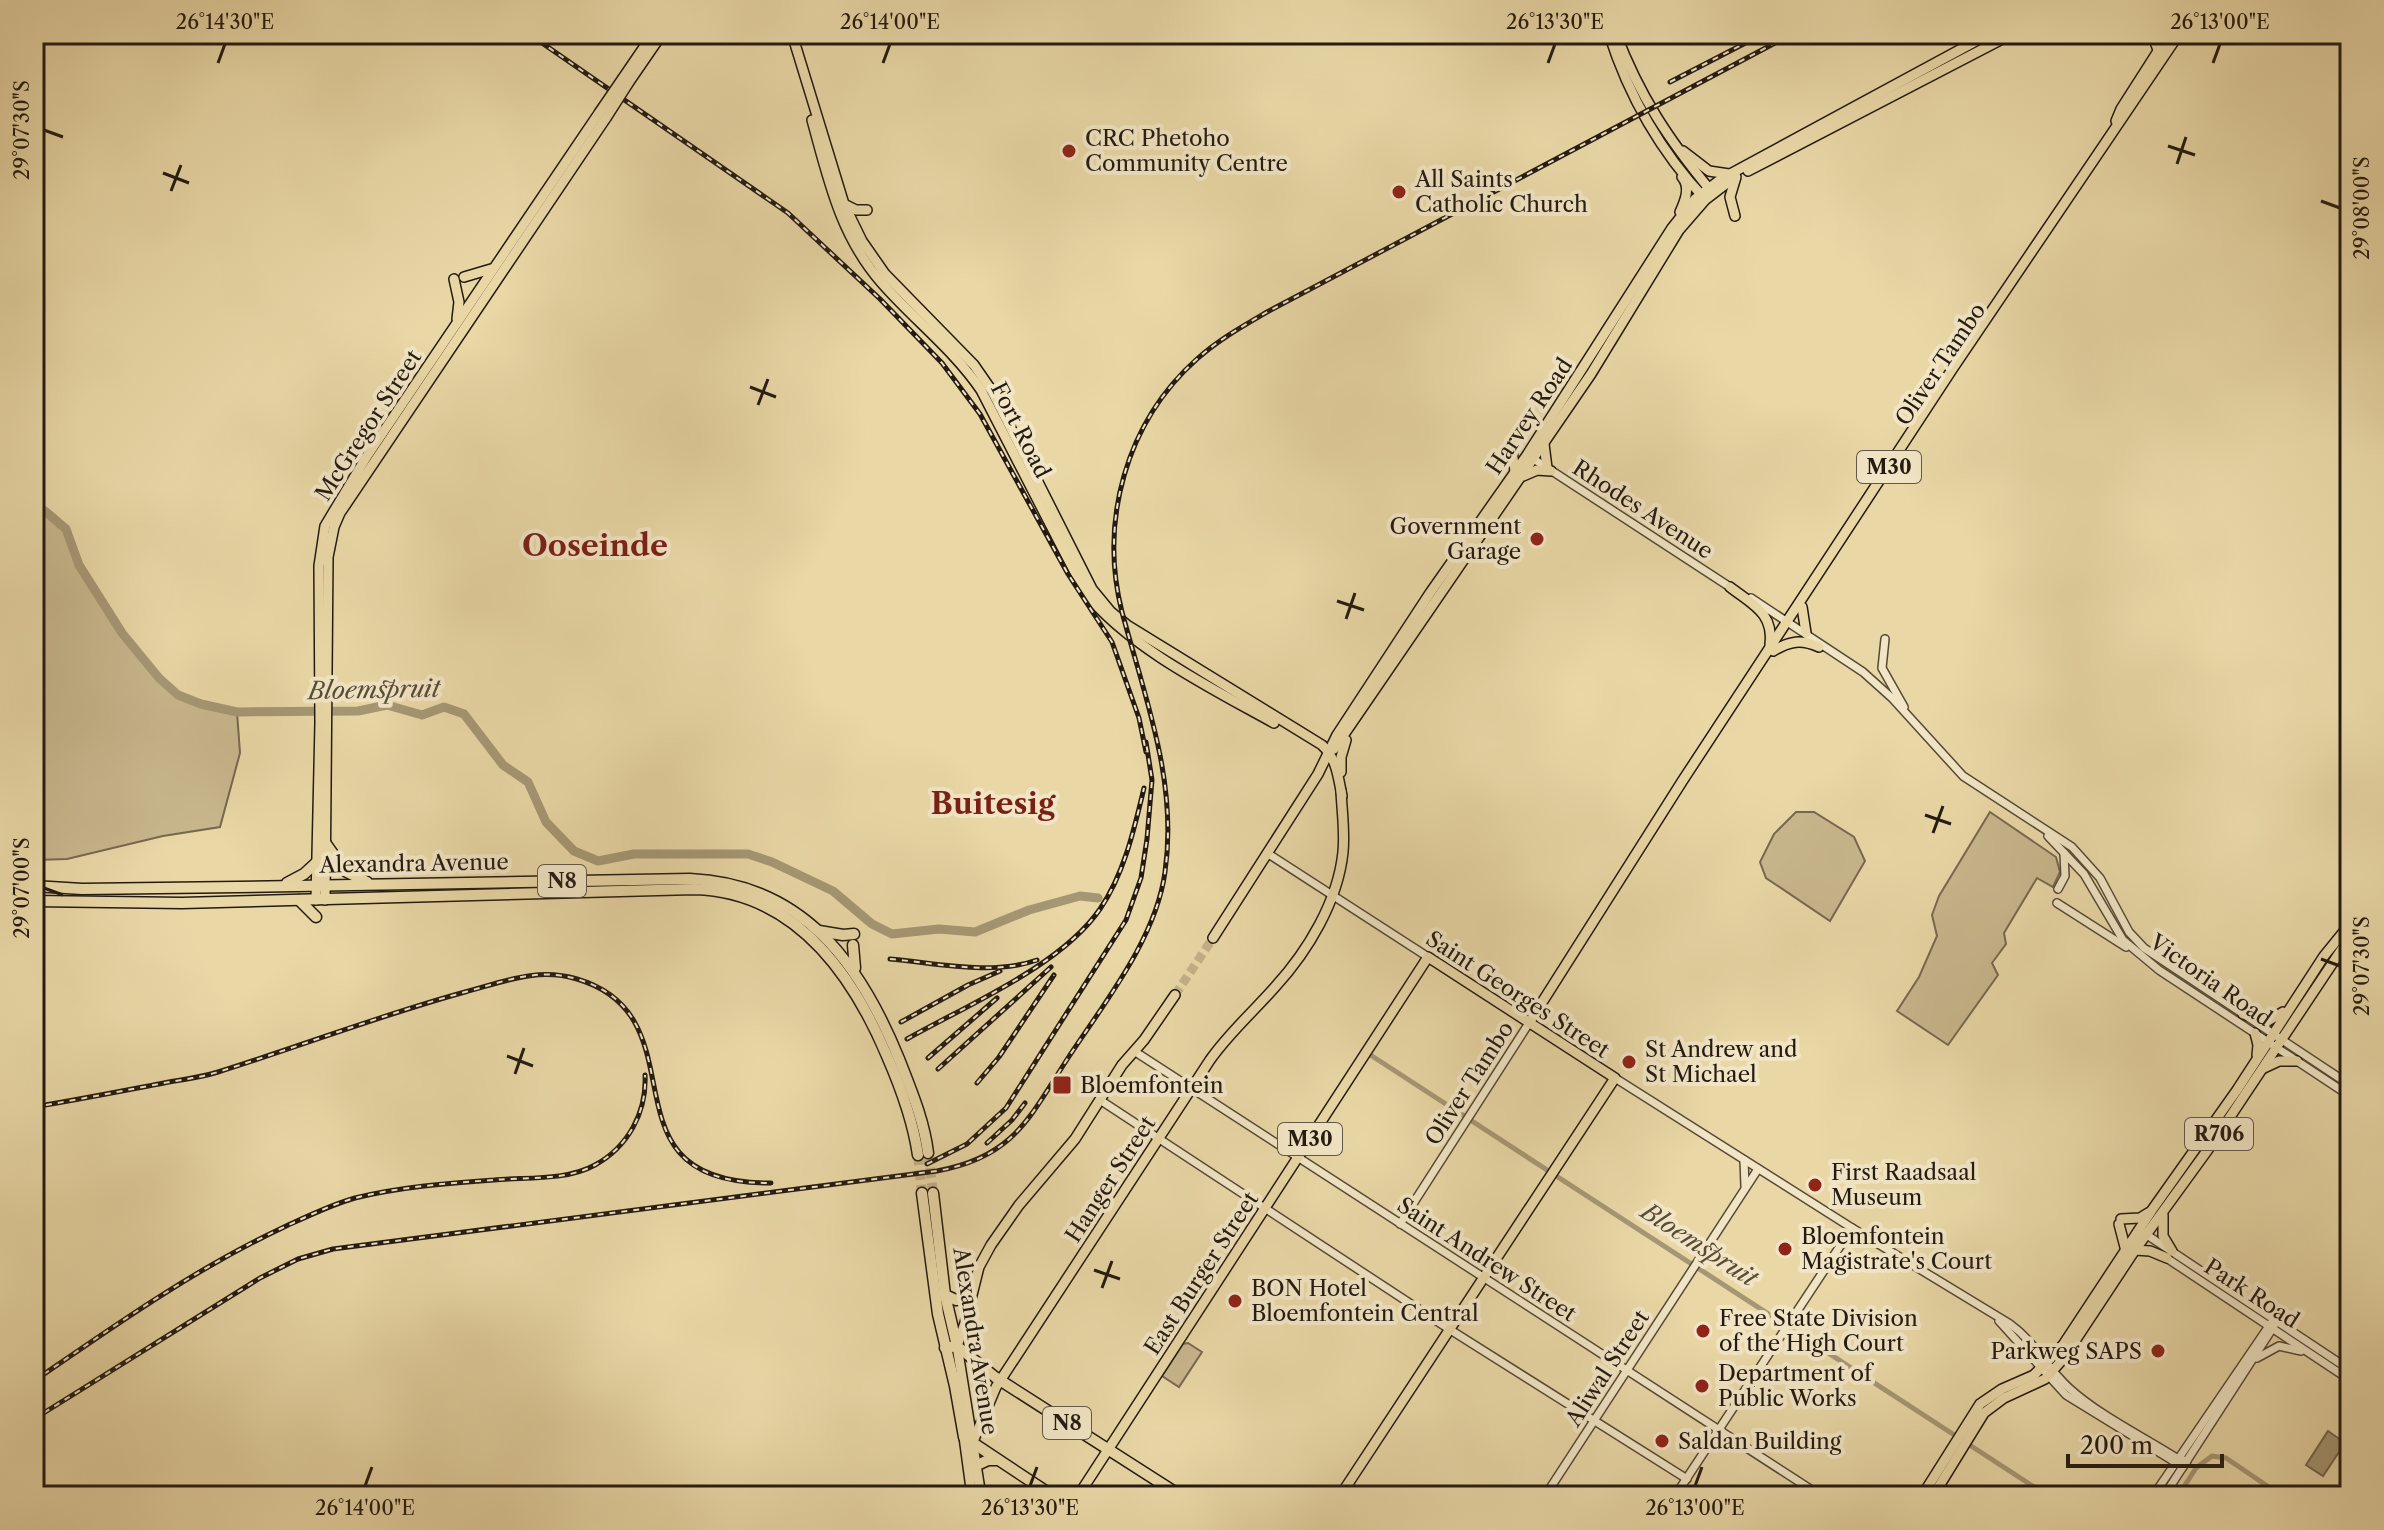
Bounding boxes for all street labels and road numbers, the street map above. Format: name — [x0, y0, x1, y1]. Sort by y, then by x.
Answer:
street label: Oliver Tambo — [1889, 298, 1991, 431]
street label: McGregor Street — [310, 345, 427, 506]
street label: Harvey Road — [1481, 353, 1578, 480]
street label: Fort Road — [985, 378, 1056, 483]
road number: M30 — [1857, 451, 1921, 483]
street label: Rhodes Avenue — [1568, 454, 1718, 565]
street label: Alexandra Avenue — [318, 848, 509, 879]
road number: N8 — [538, 865, 586, 897]
street label: Saint Georges Street — [1421, 925, 1615, 1064]
street label: Victoria Road — [2144, 928, 2277, 1032]
street label: Oliver Tambo — [1419, 1016, 1519, 1150]
street label: Hanger Street — [1060, 1111, 1161, 1247]
road number: R706 — [2185, 1118, 2253, 1150]
road number: M30 — [1278, 1123, 1342, 1155]
street label: East Burger Street — [1139, 1187, 1264, 1360]
street label: Saint Andrew Street — [1392, 1191, 1582, 1328]
street label: Alexandra Avenue — [947, 1244, 1004, 1437]
street label: Park Road — [2199, 1253, 2304, 1334]
street label: Aliwal Street — [1559, 1305, 1655, 1432]
road number: N8 — [1043, 1407, 1091, 1439]

